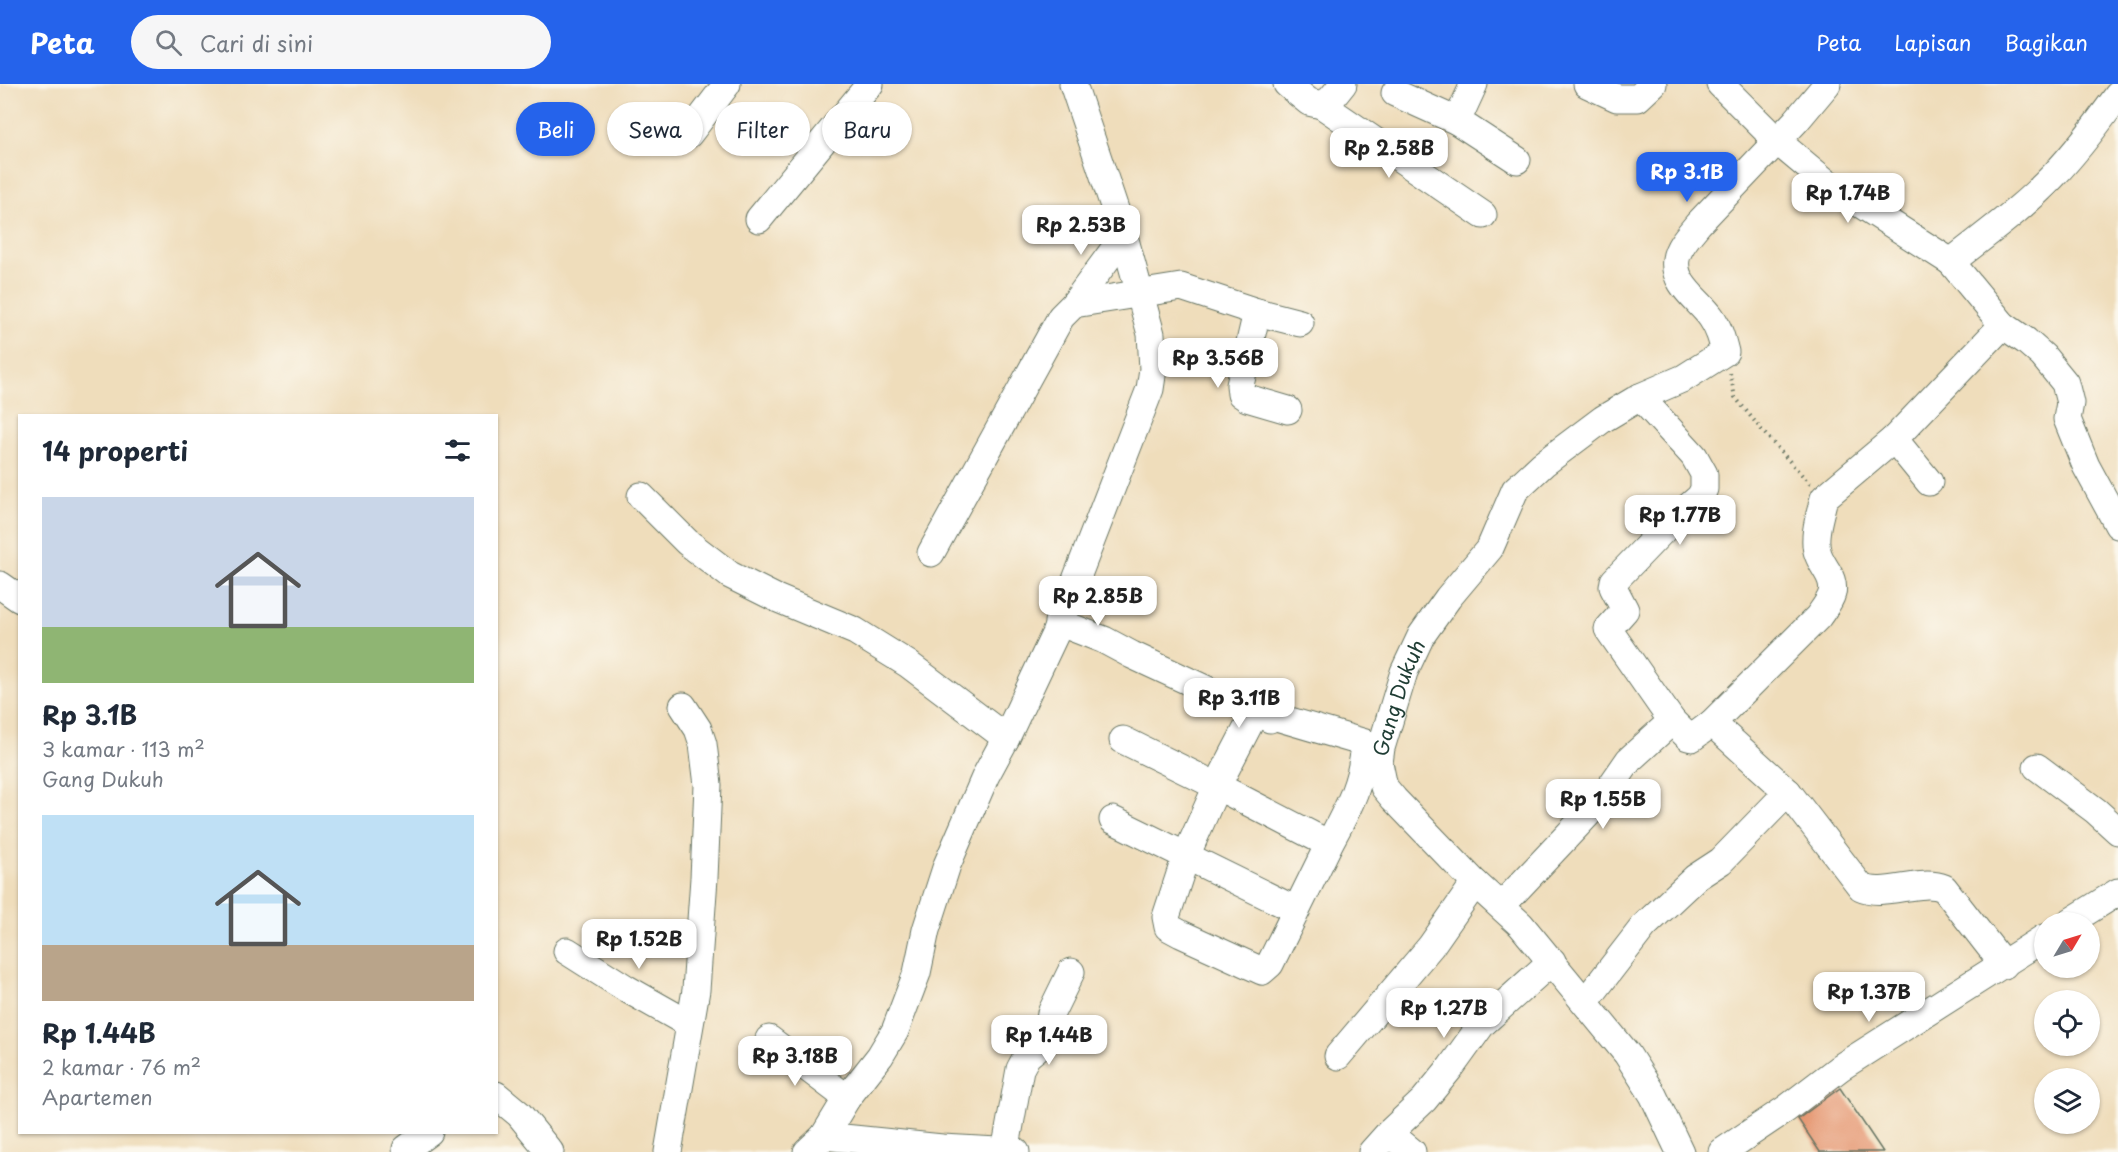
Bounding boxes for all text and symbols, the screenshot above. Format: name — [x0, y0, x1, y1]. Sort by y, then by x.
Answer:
search box — [131, 15, 551, 69]
text: Peta — [30, 21, 95, 64]
icon: search — [152, 26, 185, 59]
text: Cari di sini — [200, 26, 313, 59]
text: Peta — [1816, 26, 1861, 58]
text: Lapisan — [1894, 26, 1972, 58]
text: Bagikan — [2005, 26, 2088, 58]
chip: Beli — [516, 102, 595, 156]
chip: Sewa — [607, 102, 703, 156]
chip: Filter — [715, 102, 810, 156]
chip: Baru — [822, 102, 912, 156]
pin: Rp 2.58B — [1327, 128, 1451, 179]
text: Rp 2.58B — [1344, 132, 1434, 162]
pin: Rp 3.1B — [1632, 152, 1742, 203]
text: Rp 3.1B — [1650, 156, 1724, 186]
pin: Rp 1.74B — [1786, 173, 1910, 224]
text: Rp 1.74B — [1806, 177, 1890, 207]
pin: Rp 2.53B — [1019, 205, 1143, 256]
text: Rp 2.53B — [1036, 209, 1126, 239]
pin: Rp 3.56B — [1156, 338, 1280, 389]
text: Rp 3.56B — [1172, 342, 1264, 372]
text: 14 properti — [42, 431, 188, 470]
icon: filters — [441, 434, 474, 467]
pin: Rp 1.77B — [1618, 495, 1742, 546]
text: Rp 1.77B — [1639, 499, 1721, 529]
icon: home — [204, 536, 312, 644]
pin: Rp 2.85B — [1036, 576, 1160, 627]
text: Rp 2.85B — [1053, 580, 1143, 610]
street label: Gang Dukuh — [1364, 634, 1432, 760]
pin: Rp 3.11B — [1177, 678, 1301, 729]
text: Rp 3.11B — [1198, 682, 1280, 712]
text: Rp 3.1B — [42, 695, 137, 734]
text: 3 kamar · 113 m² — [42, 734, 205, 764]
text: Gang Dukuh — [42, 764, 164, 794]
pin: Rp 1.55B — [1541, 779, 1665, 830]
text: Rp 1.55B — [1560, 783, 1646, 813]
icon: home — [204, 854, 312, 962]
north arrow — [2034, 912, 2100, 978]
map controls — [2034, 912, 2100, 1134]
pin: Rp 1.52B — [577, 919, 701, 970]
text: Rp 1.52B — [596, 923, 682, 953]
pin: Rp 1.37B — [1807, 972, 1931, 1023]
text: Rp 1.37B — [1827, 976, 1911, 1006]
pin: Rp 1.27B — [1382, 988, 1506, 1039]
button: locate — [2034, 990, 2100, 1056]
text: Rp 1.27B — [1400, 992, 1488, 1022]
text: Rp 1.44B — [42, 1013, 156, 1052]
pin: Rp 1.44B — [987, 1015, 1111, 1066]
text: Rp 1.44B — [1005, 1019, 1093, 1049]
pin: Rp 3.18B — [733, 1036, 857, 1087]
text: Rp 3.18B — [752, 1040, 838, 1070]
text: 2 kamar · 76 m² — [42, 1052, 201, 1082]
button: layers — [2034, 1068, 2100, 1134]
text: Apartemen — [42, 1082, 153, 1112]

